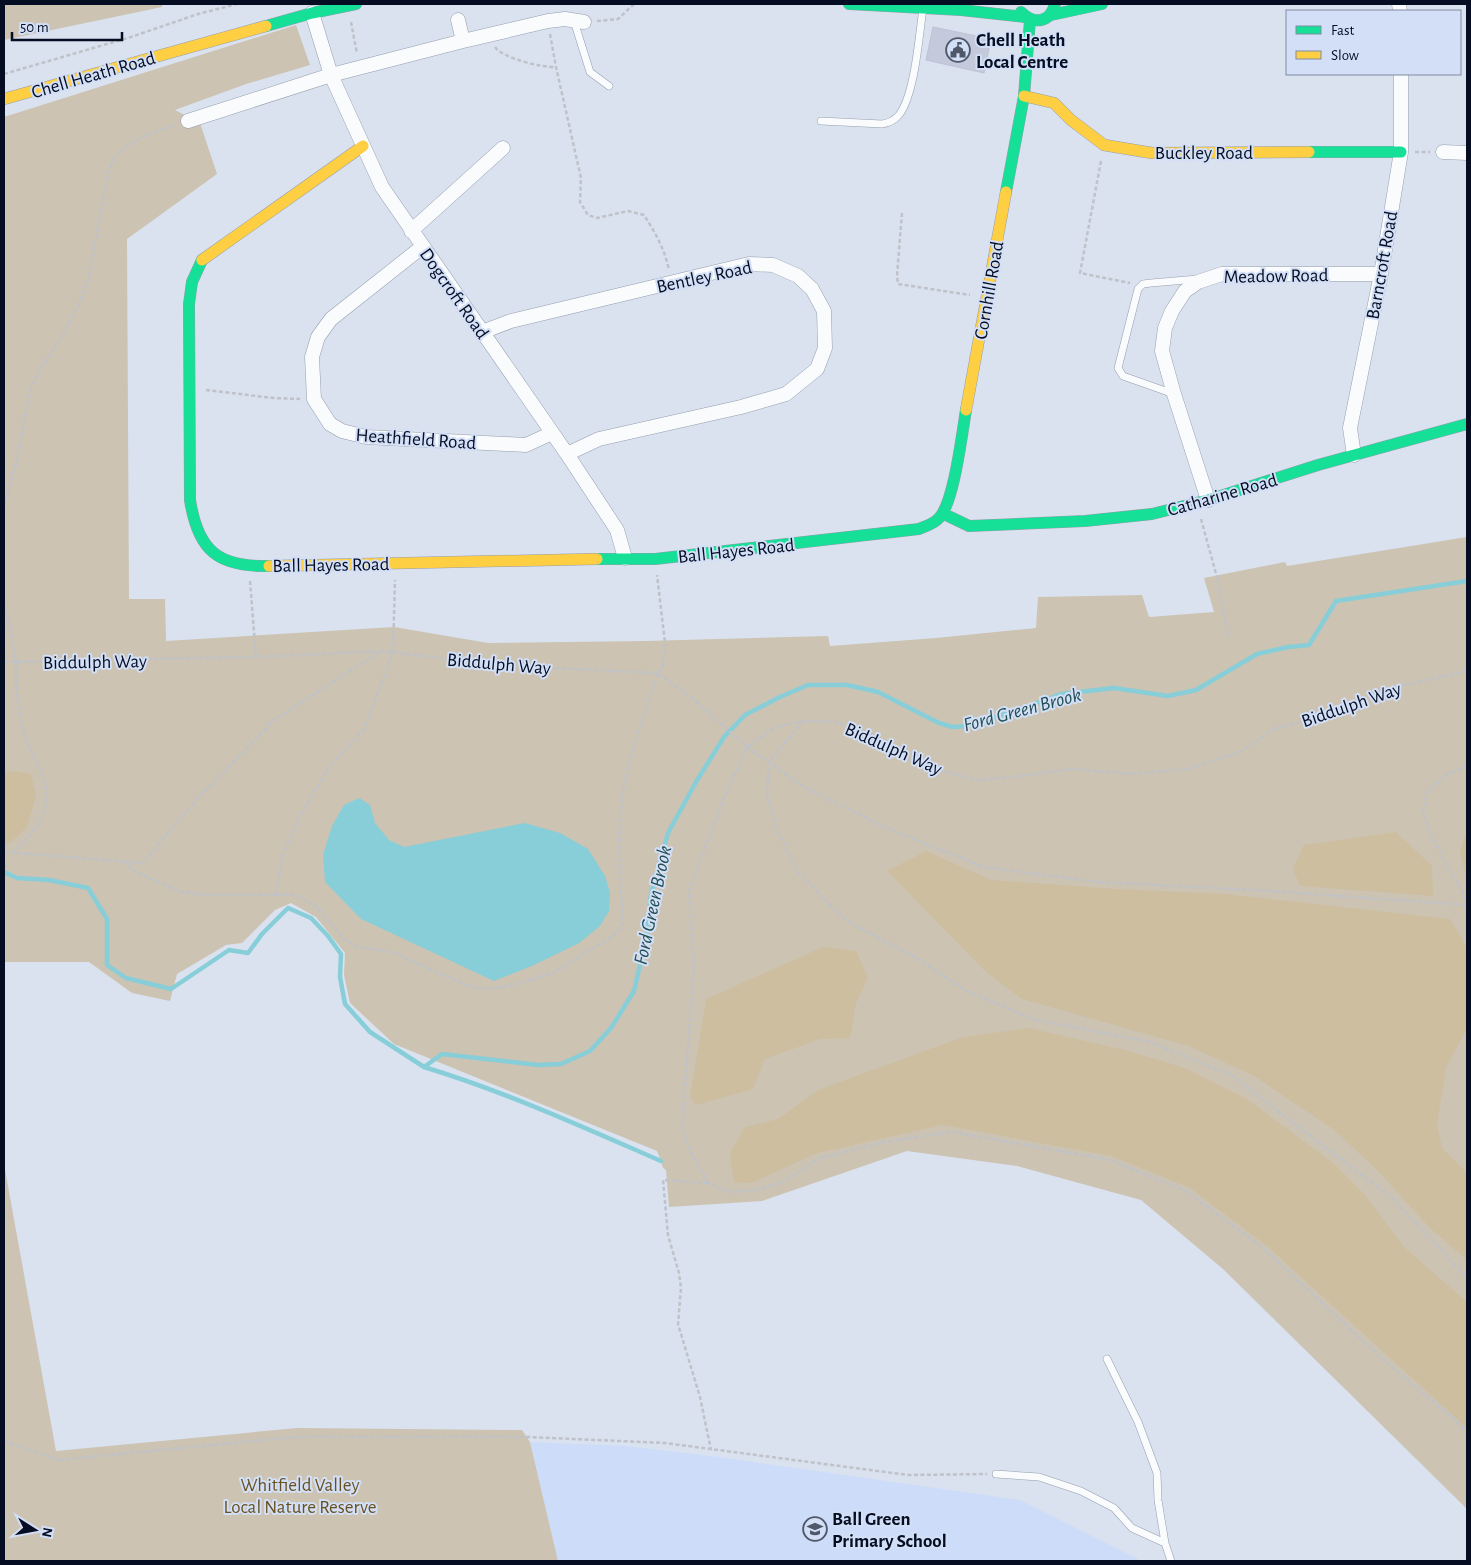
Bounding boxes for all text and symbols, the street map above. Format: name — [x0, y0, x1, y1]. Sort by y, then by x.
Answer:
scale bar — [12, 10, 122, 42]
legend — [1286, 10, 1461, 75]
text: 50 m — [20, 20, 49, 35]
text: Fast — [1331, 23, 1355, 38]
place label: Chell Heath Local Centre — [976, 31, 1068, 72]
public building icon: Chell Heath Local Centre — [945, 37, 971, 63]
text: Slow — [1331, 48, 1359, 63]
street label: Chell Heath Road — [29, 49, 158, 102]
street label: Buckley Road — [1155, 144, 1253, 163]
street label: Barncroft Road — [1364, 209, 1401, 321]
street label: Cornhill Road — [971, 240, 1007, 341]
street label: Dogcroft Road — [416, 245, 492, 343]
street label: Bentley Road — [655, 258, 754, 297]
street label: Meadow Road — [1223, 266, 1329, 287]
street label: Heathfield Road — [355, 426, 477, 453]
street label: Catharine Road — [1165, 471, 1280, 520]
street label: Ball Hayes Road — [677, 536, 796, 567]
street label: Ball Hayes Road — [272, 555, 390, 576]
street label: Biddulph Way — [446, 650, 552, 678]
street label: Biddulph Way — [43, 652, 147, 673]
street label: Biddulph Way — [1299, 679, 1404, 731]
water label: Ford Green Brook — [961, 685, 1083, 735]
street label: Biddulph Way — [842, 720, 945, 779]
water label: Ford Green Brook — [631, 844, 675, 967]
park label: Whitfield Valley Local Nature Reserve — [224, 1476, 376, 1517]
north arrow — [10, 1505, 60, 1555]
place label: Ball Green Primary School — [832, 1510, 947, 1551]
school or university icon: Ball Green Primary School — [802, 1516, 828, 1542]
text: N — [39, 1526, 55, 1538]

